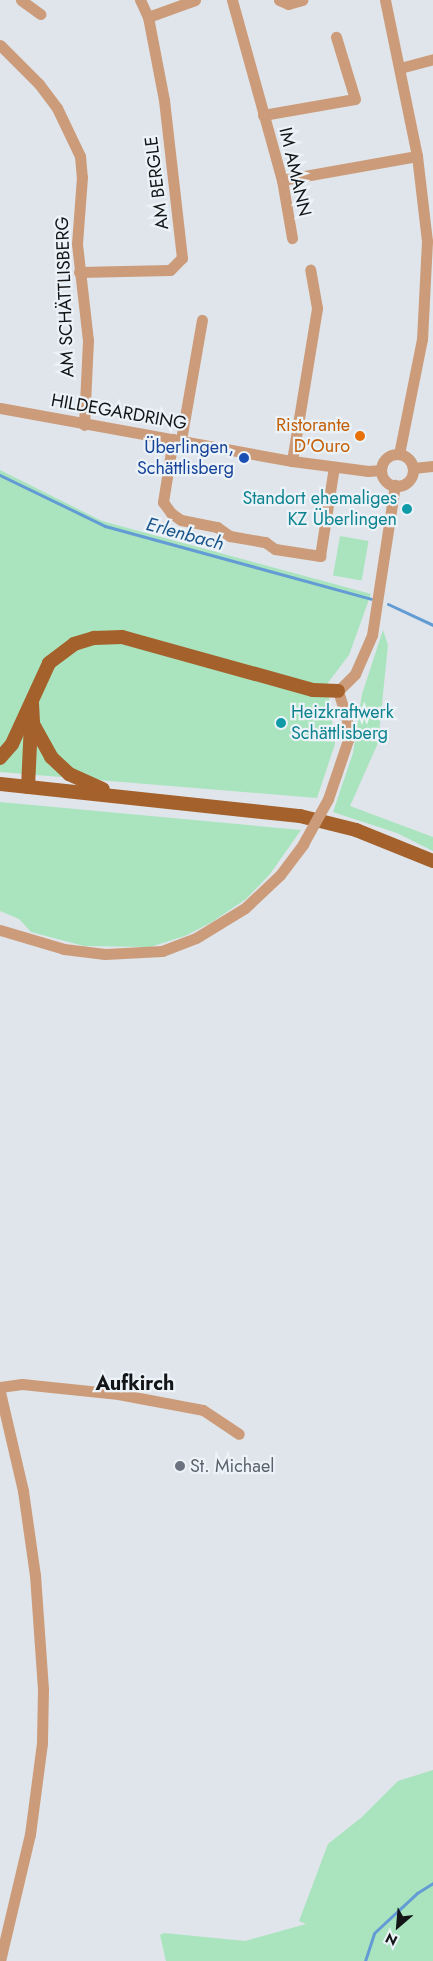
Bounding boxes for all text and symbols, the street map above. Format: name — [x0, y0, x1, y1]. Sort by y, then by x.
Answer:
street label: IM AMANN — [274, 125, 316, 219]
street label: AM BERGLE — [141, 135, 173, 231]
street label: AM SCHÄTTLISBERG — [51, 216, 79, 378]
street label: HILDEGARDRING — [49, 389, 189, 435]
place label: Ristorante D'Ouro — [276, 415, 350, 458]
marker: Ristorante D'Ouro — [354, 430, 366, 442]
place label: Überlingen, Schättlisberg — [137, 437, 234, 479]
marker: Überlingen, Schättlisberg — [238, 452, 250, 464]
place label: Standort ehemaliges KZ Überlingen — [242, 488, 397, 530]
marker: Standort ehemaliges KZ Überlingen — [401, 503, 413, 515]
water label: Erlenbach — [144, 513, 226, 555]
place label: Heizkraftwerk Schättlisberg — [291, 702, 394, 744]
marker: Heizkraftwerk Schättlisberg — [275, 717, 287, 729]
district label: Aufkirch — [96, 1371, 174, 1395]
place label: St. Michael — [190, 1455, 274, 1477]
marker: St. Michael — [174, 1460, 186, 1472]
north arrow — [373, 1901, 423, 1951]
text: N — [382, 1928, 401, 1951]

